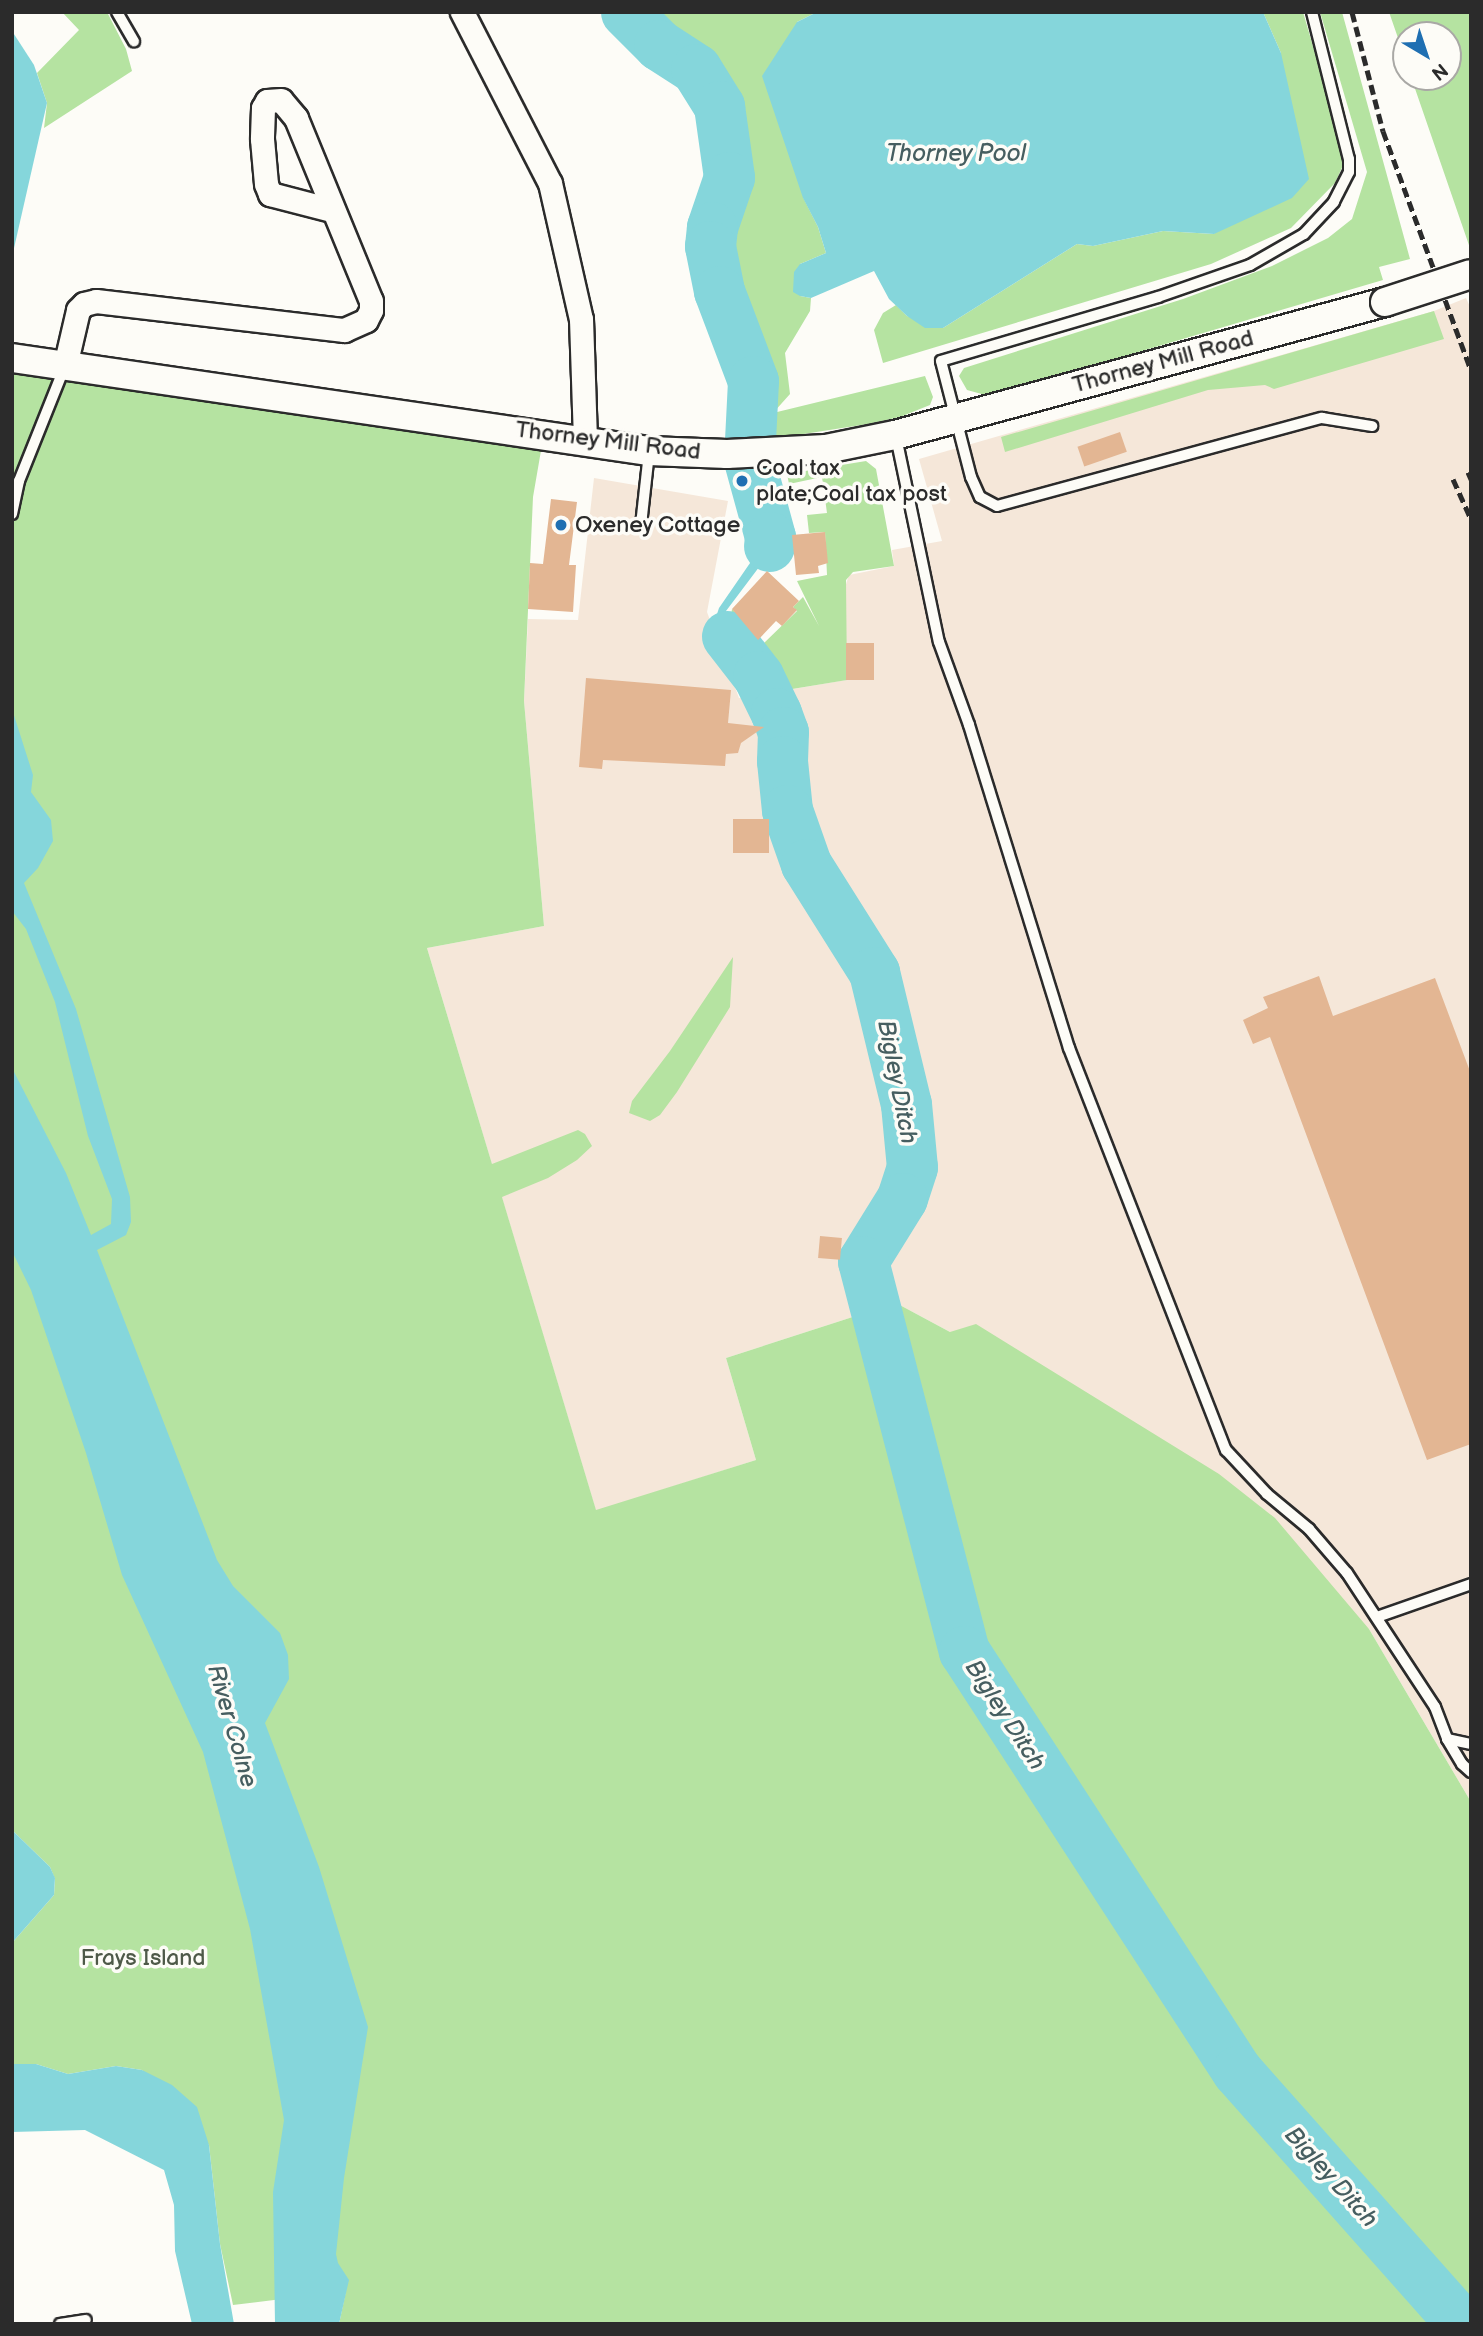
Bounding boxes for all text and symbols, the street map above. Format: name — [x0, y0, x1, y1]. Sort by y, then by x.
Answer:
north arrow — [1392, 21, 1462, 91]
text: N — [1426, 58, 1452, 85]
water label: Thorney Pool — [885, 140, 1027, 168]
street label: Thorney Mill Road — [1069, 324, 1257, 400]
street label: Thorney Mill Road — [513, 416, 703, 466]
place label: Coal tax plate;Coal tax post — [756, 454, 947, 508]
marker: Coal tax plate;Coal tax post — [734, 473, 750, 489]
place label: Oxeney Cottage — [575, 511, 742, 539]
marker: Oxeney Cottage — [553, 517, 569, 533]
water label: Bigley Ditch — [871, 1017, 923, 1147]
water label: Bigley Ditch — [958, 1654, 1052, 1776]
water label: River Colne — [201, 1661, 263, 1791]
park label: Frays Island — [81, 1944, 205, 1972]
water label: Bigley Ditch — [1278, 2120, 1384, 2234]

